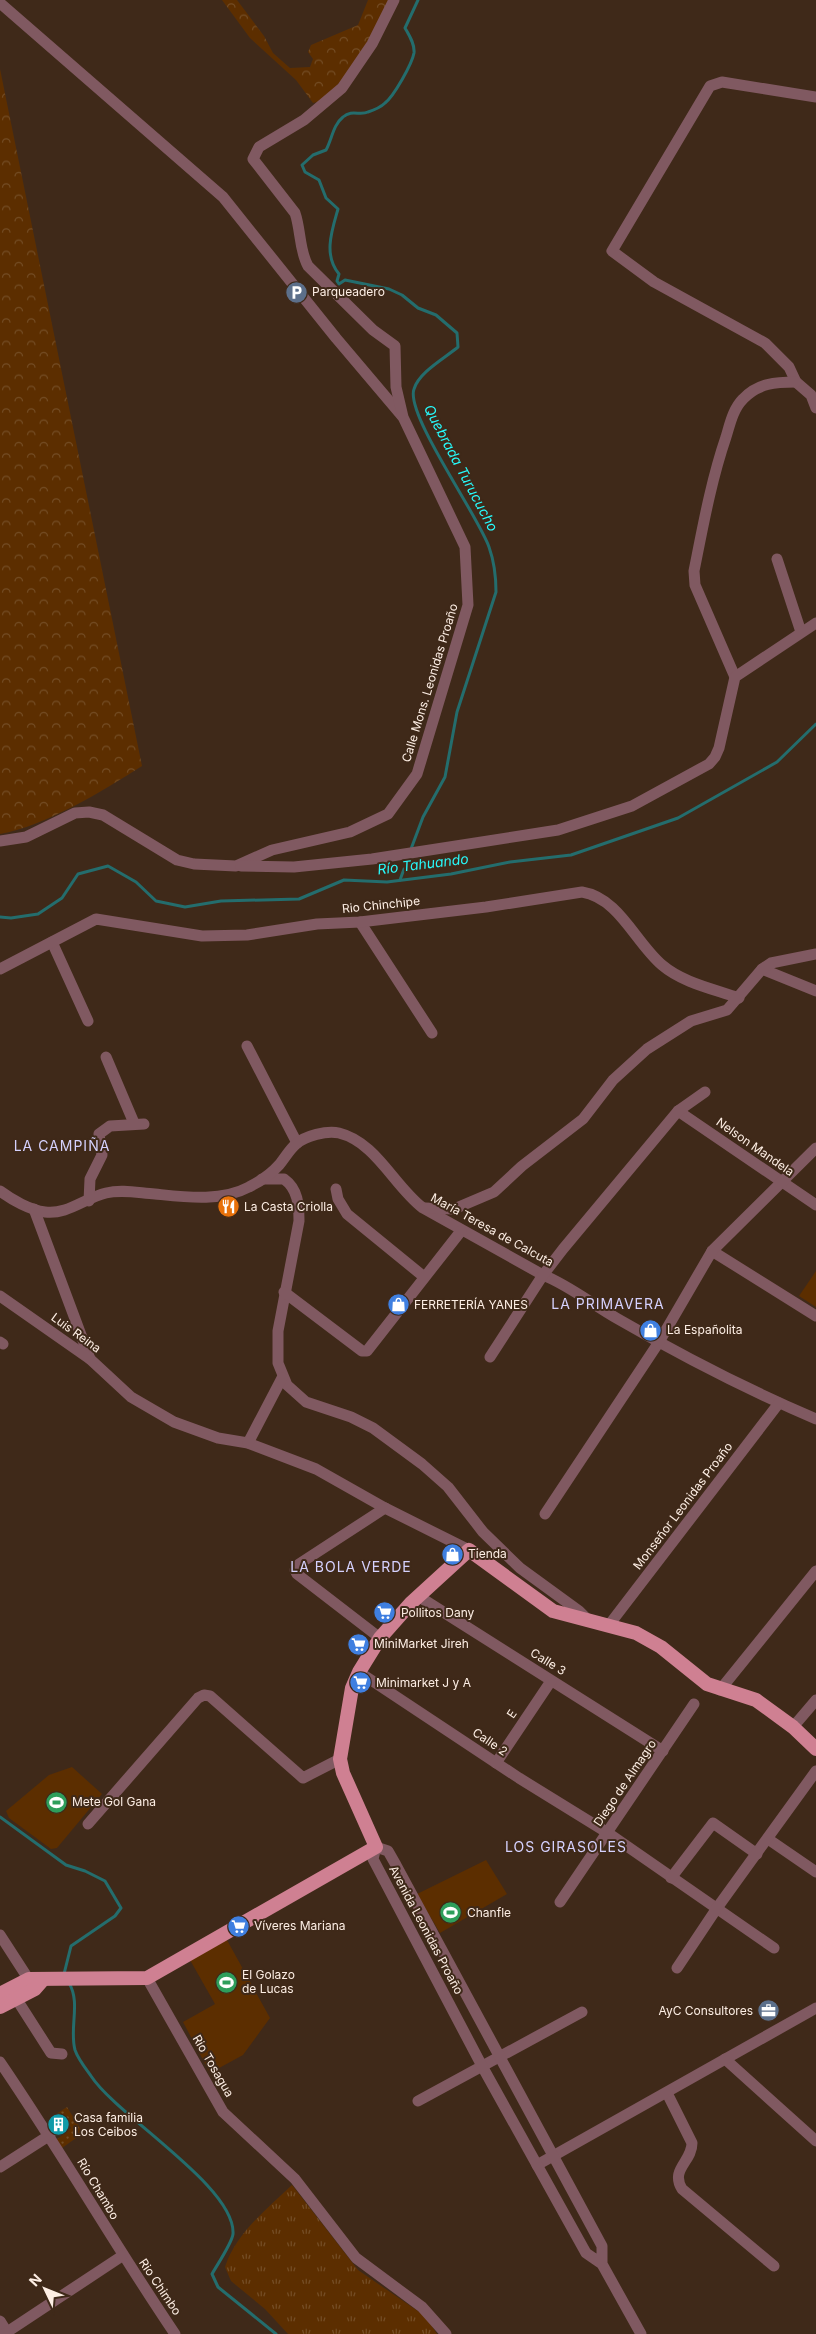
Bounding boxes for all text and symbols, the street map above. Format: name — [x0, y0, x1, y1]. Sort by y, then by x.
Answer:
parking icon: Parqueadero — [284, 280, 308, 304]
place label: Parqueadero — [312, 284, 385, 299]
water label: Quebrada Turucucho — [421, 401, 502, 534]
street label: Calle Mons. Leonidas Proaño — [398, 602, 461, 764]
water label: Río Tahuando — [376, 849, 469, 878]
street label: Rio Chinchipe — [341, 893, 421, 916]
street label: Nelson Mandela — [713, 1114, 797, 1179]
district label: LA CAMPIÑA — [14, 1137, 110, 1154]
street label: María Teresa de Calcuta — [428, 1190, 556, 1269]
restaurant icon: La Casta Criolla — [216, 1195, 240, 1219]
place label: La Casta Criolla — [244, 1199, 333, 1214]
shop icon: FERRETERÍA YANES — [386, 1293, 410, 1317]
district label: LA PRIMAVERA — [551, 1295, 665, 1312]
place label: FERRETERÍA YANES — [414, 1297, 528, 1312]
street label: Luis Reina — [49, 1310, 104, 1356]
shop icon: La Españolita — [639, 1318, 663, 1342]
place label: La Españolita — [667, 1322, 742, 1337]
street label: Monseñor Leonidas Proaño — [630, 1439, 735, 1572]
shop icon: Tienda — [440, 1542, 464, 1566]
place label: Tienda — [468, 1546, 507, 1561]
district label: LA BOLA VERDE — [290, 1558, 412, 1575]
supermarket icon: Pollitos Dany — [373, 1601, 397, 1625]
place label: Pollitos Dany — [401, 1605, 475, 1620]
supermarket icon: MiniMarket Jireh — [346, 1632, 370, 1656]
place label: MiniMarket Jireh — [374, 1636, 469, 1651]
street label: Calle 3 — [528, 1645, 569, 1678]
supermarket icon: Minimarket J y A — [348, 1671, 372, 1695]
place label: Minimarket J y A — [376, 1675, 471, 1690]
street label: E — [503, 1707, 520, 1721]
street label: Calle 2 — [470, 1724, 511, 1759]
street label: Diego de Almagro — [590, 1736, 659, 1829]
sports icon: Mete Gol Gana — [44, 1790, 68, 1814]
place label: Mete Gol Gana — [72, 1794, 156, 1809]
district label: LOS GIRASOLES — [505, 1838, 627, 1855]
street label: Avenida Leonidas Proaño — [386, 1863, 467, 1997]
sports icon: Chanfle — [439, 1901, 463, 1925]
place label: Chanfle — [467, 1905, 511, 1920]
supermarket icon: Víveres Mariana — [226, 1914, 250, 1938]
place label: Víveres Mariana — [254, 1918, 345, 1933]
place label: El Golazo de Lucas — [242, 1967, 295, 1996]
sports icon: El Golazo de Lucas — [214, 1970, 238, 1994]
office icon: AyC Consultores — [757, 1999, 781, 2023]
place label: AyC Consultores — [658, 2003, 753, 2018]
street label: Rio Tosagua — [190, 2032, 237, 2100]
place label: Casa familia Los Ceibos — [74, 2110, 143, 2139]
building icon: Casa familia Los Ceibos — [46, 2113, 70, 2137]
street label: Río Chambo — [74, 2155, 123, 2222]
street label: Rio Chimbo — [136, 2256, 185, 2318]
north arrow — [20, 2264, 70, 2314]
text: N — [25, 2270, 45, 2289]

